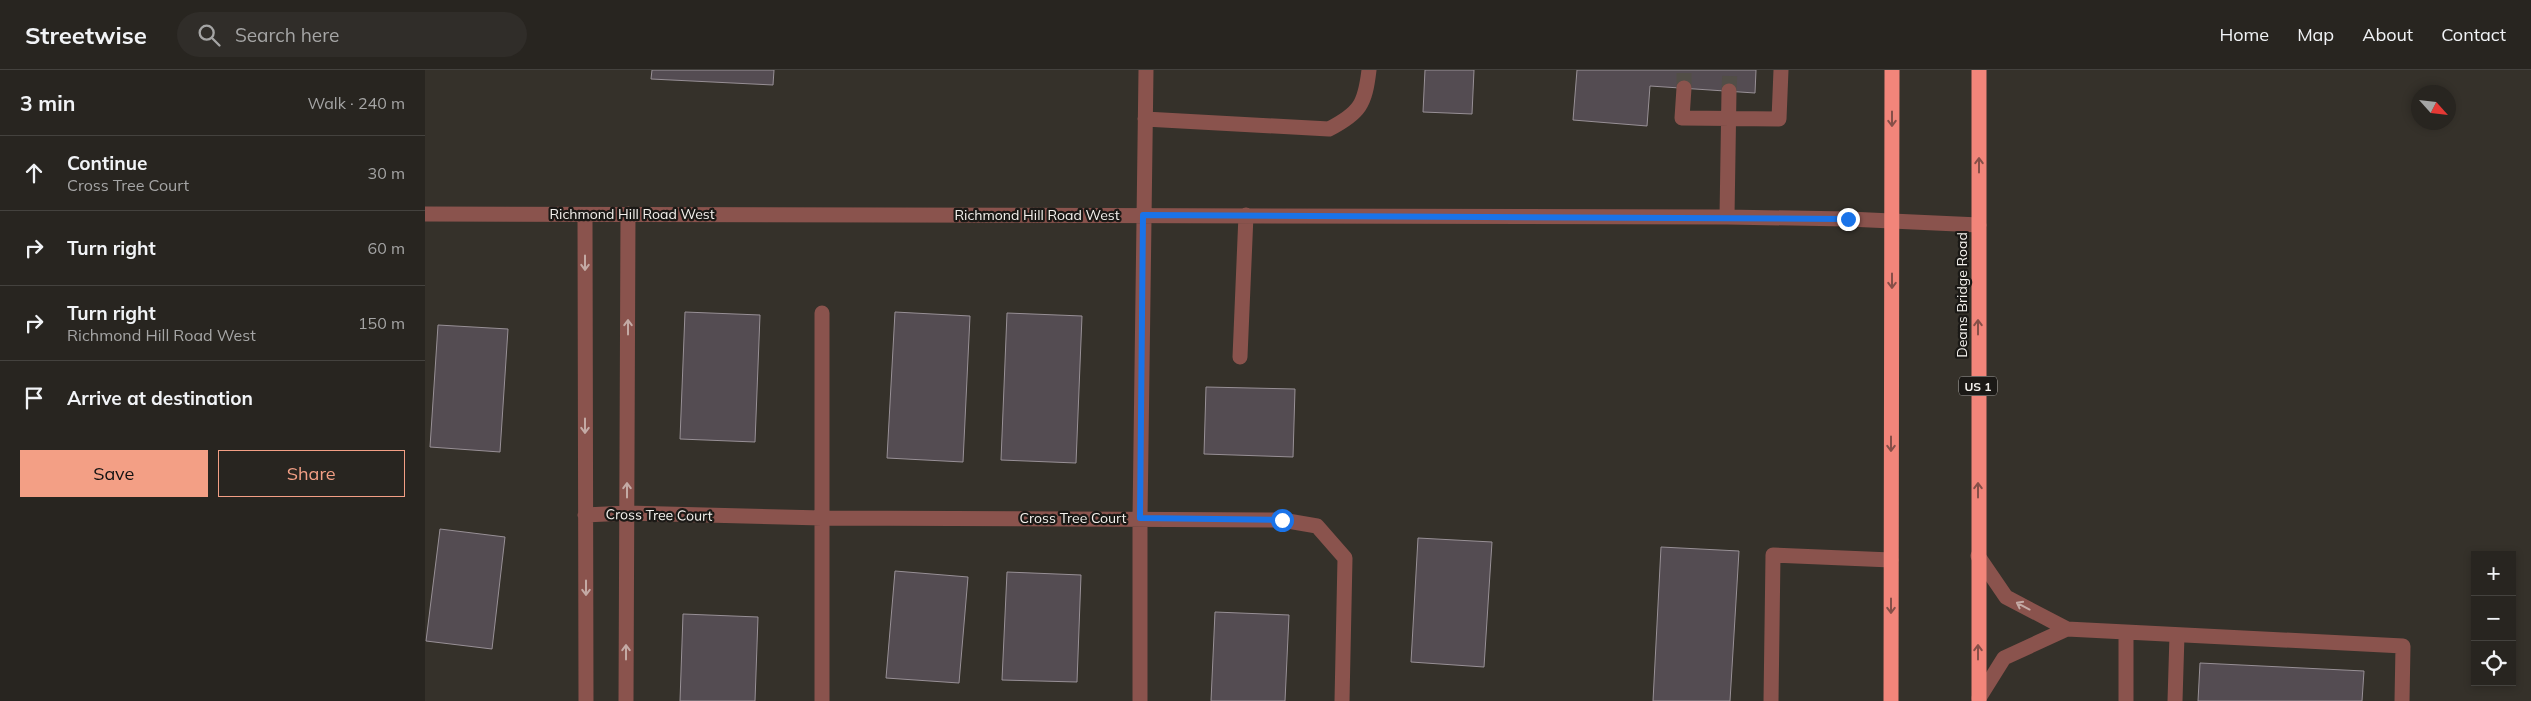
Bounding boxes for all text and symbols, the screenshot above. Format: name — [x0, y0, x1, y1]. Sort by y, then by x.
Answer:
search box — [177, 12, 527, 57]
text: Streetwise — [25, 20, 147, 50]
icon: search — [195, 21, 223, 49]
text: Search here — [235, 23, 339, 47]
text: Home — [2219, 23, 2269, 46]
text: Map — [2297, 23, 2334, 46]
text: About — [2362, 23, 2413, 46]
text: Contact — [2441, 23, 2506, 46]
north arrow — [2411, 85, 2456, 130]
text: 3 min — [20, 90, 75, 116]
text: Walk · 240 m — [307, 93, 405, 113]
one-way arrow — [1887, 110, 1897, 126]
text: Continue — [67, 151, 147, 175]
one-way arrow — [1974, 157, 1984, 174]
icon: ahead — [20, 159, 48, 187]
text: 30 m — [368, 163, 405, 183]
text: Cross Tree Court — [67, 175, 189, 195]
street label: Richmond Hill Road West — [549, 205, 715, 223]
street label: Richmond Hill Road West — [954, 206, 1120, 224]
route end — [1837, 208, 1860, 231]
street label: Deans Bridge Road — [1953, 232, 1971, 358]
icon: right — [20, 234, 48, 262]
text: Turn right — [67, 236, 156, 260]
text: 60 m — [368, 238, 405, 258]
one-way arrow — [580, 255, 590, 271]
one-way arrow — [1887, 272, 1897, 289]
text: Turn right — [67, 301, 156, 325]
icon: right — [20, 309, 48, 337]
text: 150 m — [358, 313, 405, 333]
one-way arrow — [623, 320, 633, 336]
one-way arrow — [1973, 320, 1983, 336]
text: Richmond Hill Road West — [67, 325, 256, 345]
road number: US 1 — [1959, 376, 1997, 396]
icon: arrive — [20, 384, 48, 412]
text: Arrive at destination — [67, 386, 253, 410]
one-way arrow — [580, 418, 590, 434]
one-way arrow — [1886, 435, 1896, 451]
button: Save — [20, 450, 208, 497]
button: Share — [218, 450, 405, 497]
one-way arrow — [622, 482, 632, 498]
one-way arrow — [1973, 482, 1983, 498]
street label: Cross Tree Court — [605, 505, 713, 525]
street label: Cross Tree Court — [1020, 509, 1127, 527]
route start — [1271, 509, 1294, 532]
map controls — [2471, 551, 2516, 686]
button: + — [2471, 551, 2516, 596]
one-way arrow — [581, 580, 591, 596]
button: − — [2471, 596, 2516, 641]
one-way arrow — [1886, 598, 1896, 614]
one-way arrow — [2016, 601, 2031, 611]
button: locate — [2471, 641, 2516, 686]
one-way arrow — [621, 645, 631, 661]
one-way arrow — [1973, 645, 1983, 661]

